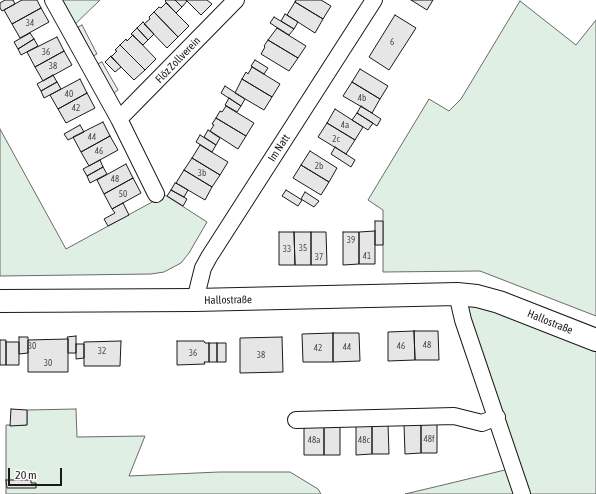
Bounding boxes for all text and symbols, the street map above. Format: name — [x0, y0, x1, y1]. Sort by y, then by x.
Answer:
house number: 34 — [26, 18, 34, 28]
street label: Flöz Zollverein — [153, 34, 203, 86]
house number: 6 — [390, 37, 394, 47]
house number: 36 — [42, 47, 50, 57]
house number: 38 — [49, 61, 57, 71]
house number: 40 — [65, 89, 73, 99]
house number: 4b — [358, 93, 366, 103]
house number: 42 — [72, 103, 80, 113]
house number: 4a — [341, 120, 349, 130]
house number: 44 — [88, 132, 96, 142]
street label: Im Natt — [265, 132, 293, 164]
house number: 2c — [332, 134, 340, 144]
house number: 46 — [95, 146, 103, 156]
house number: 2b — [315, 161, 323, 171]
house number: 3b — [198, 168, 206, 178]
house number: 48 — [111, 174, 119, 184]
house number: 50 — [119, 189, 127, 199]
house number: 39 — [347, 235, 355, 245]
house number: 35 — [299, 243, 307, 253]
house number: 33 — [283, 244, 291, 254]
house number: 41 — [363, 251, 371, 261]
house number: 37 — [315, 252, 323, 262]
street label: Hallostraße — [204, 293, 252, 307]
street label: Hallostraße — [525, 307, 575, 337]
house number: 48 — [423, 340, 431, 350]
house number: 30 — [28, 341, 36, 351]
house number: 46 — [397, 341, 405, 351]
house number: 44 — [343, 342, 351, 352]
house number: 42 — [314, 343, 322, 353]
house number: 32 — [98, 346, 106, 356]
house number: 36 — [189, 348, 197, 358]
house number: 38 — [257, 350, 265, 360]
house number: 30 — [44, 358, 52, 368]
house number: 48f — [424, 434, 434, 444]
house number: 48a — [308, 435, 320, 445]
house number: 48c — [358, 435, 370, 445]
scale bar — [10, 460, 64, 486]
text: 20 m — [15, 468, 37, 482]

